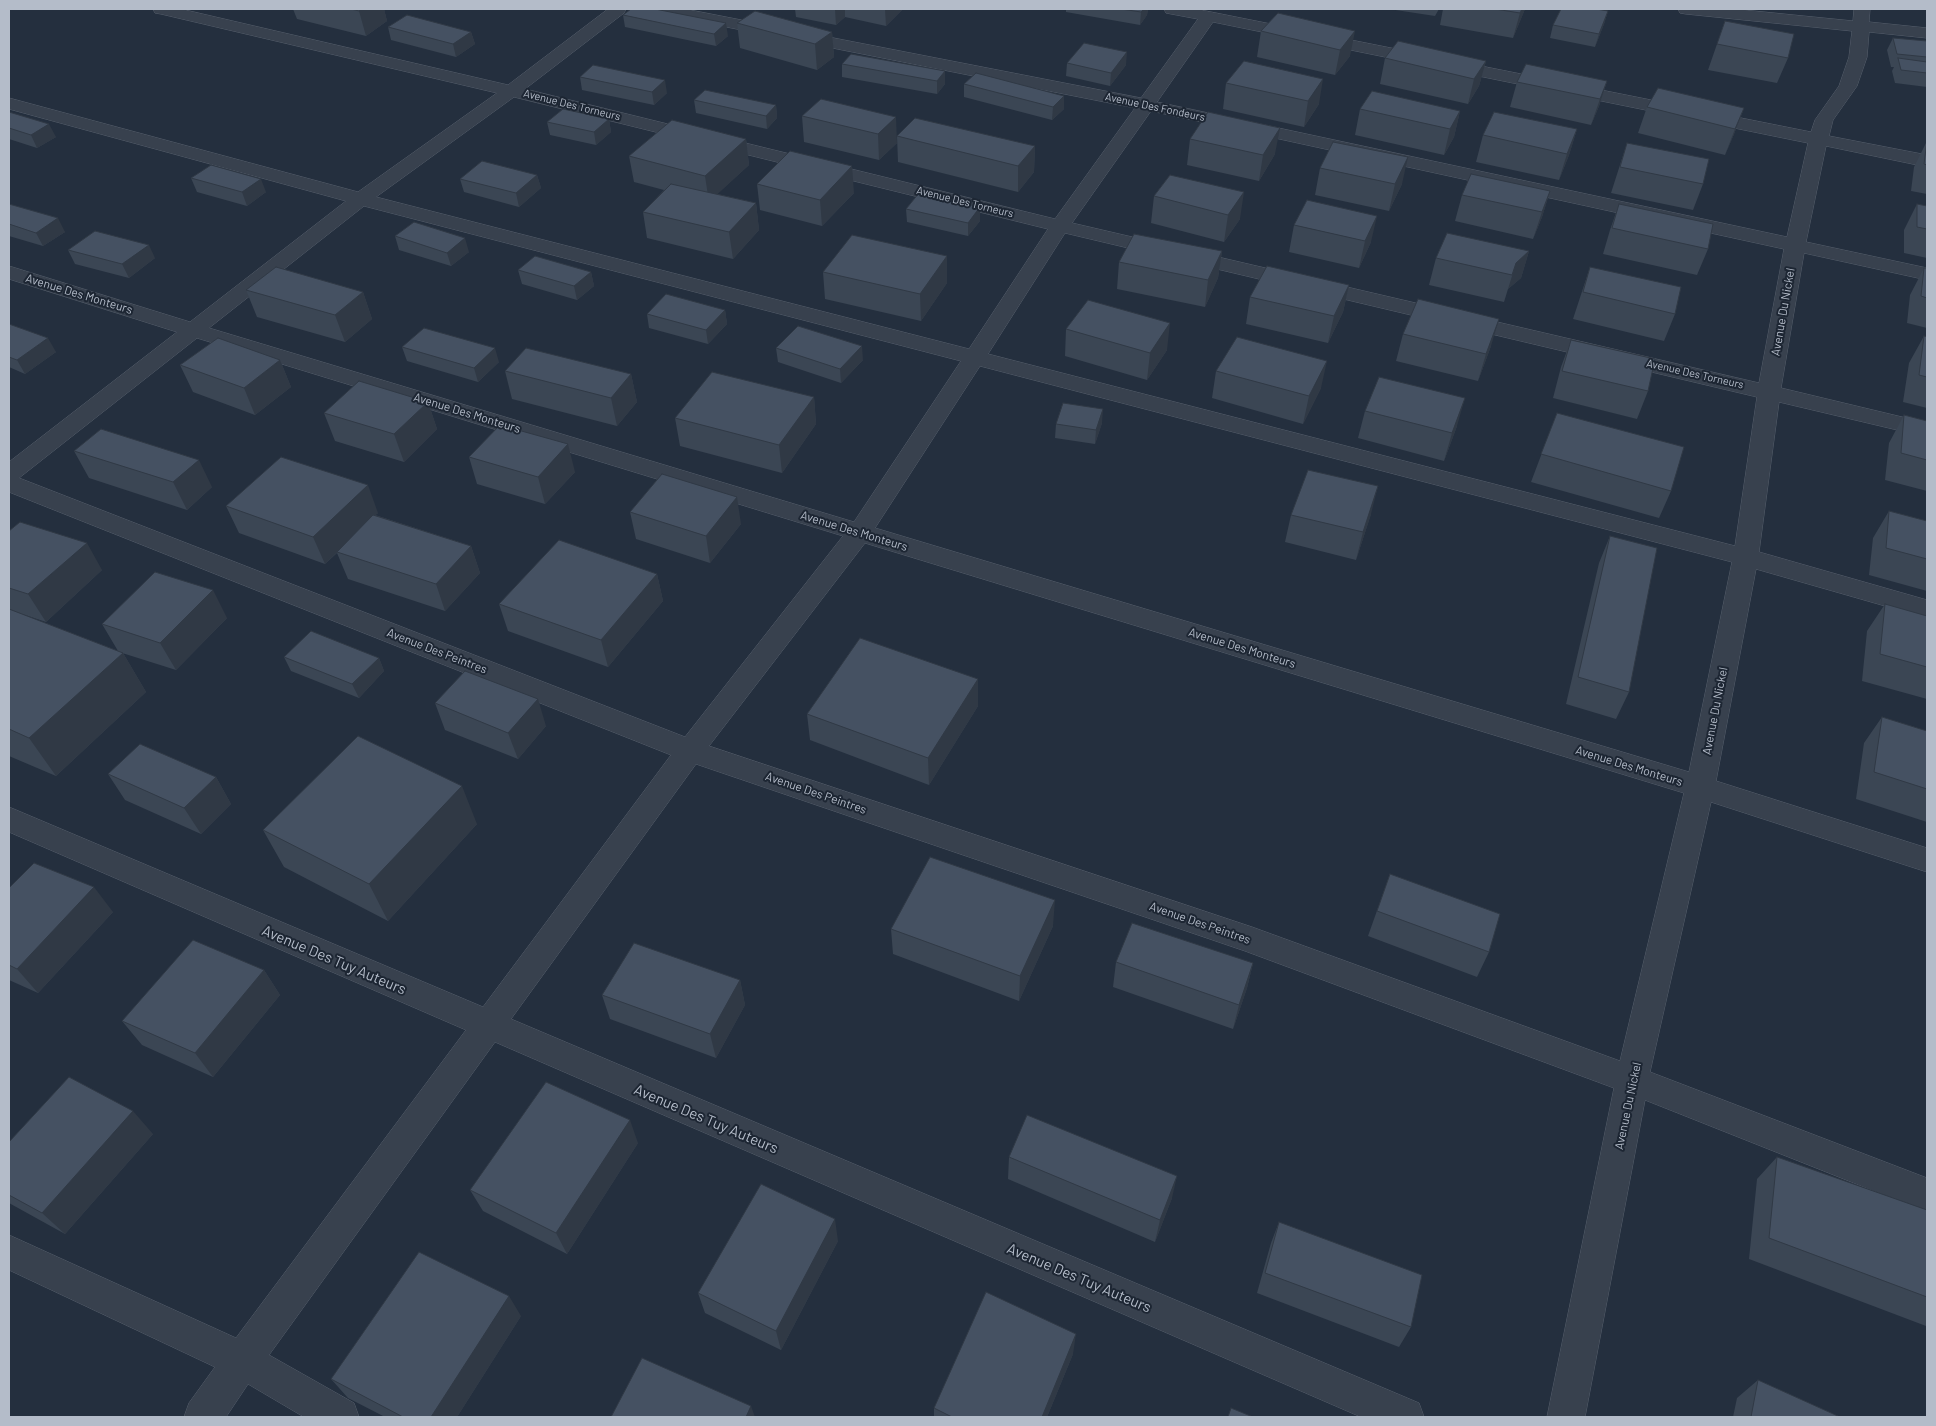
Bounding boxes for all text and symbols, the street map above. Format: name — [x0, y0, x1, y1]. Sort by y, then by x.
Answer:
street label: Avenue Des Torneurs — [522, 87, 622, 123]
street label: Avenue Des Fondeurs — [1104, 90, 1206, 124]
street label: Avenue Des Torneurs — [915, 184, 1015, 220]
street label: Avenue Du Nickel — [1768, 267, 1798, 357]
street label: Avenue Des Monteurs — [24, 271, 134, 317]
street label: Avenue Des Torneurs — [1645, 356, 1745, 392]
street label: Avenue Des Monteurs — [412, 390, 522, 436]
street label: Avenue Des Monteurs — [799, 508, 909, 554]
street label: Avenue Des Peintres — [385, 625, 489, 677]
street label: Avenue Des Monteurs — [1187, 625, 1297, 671]
street label: Avenue Du Nickel — [1699, 666, 1731, 756]
street label: Avenue Des Monteurs — [1574, 743, 1684, 789]
street label: Avenue Des Peintres — [764, 769, 868, 817]
street label: Avenue Des Peintres — [1148, 899, 1252, 947]
street label: Avenue Des Tuy Auteurs — [259, 921, 409, 999]
street label: Avenue Du Nickel — [1612, 1061, 1644, 1151]
street label: Avenue Des Tuy Auteurs — [631, 1080, 781, 1158]
street label: Avenue Des Tuy Auteurs — [1004, 1239, 1154, 1317]

